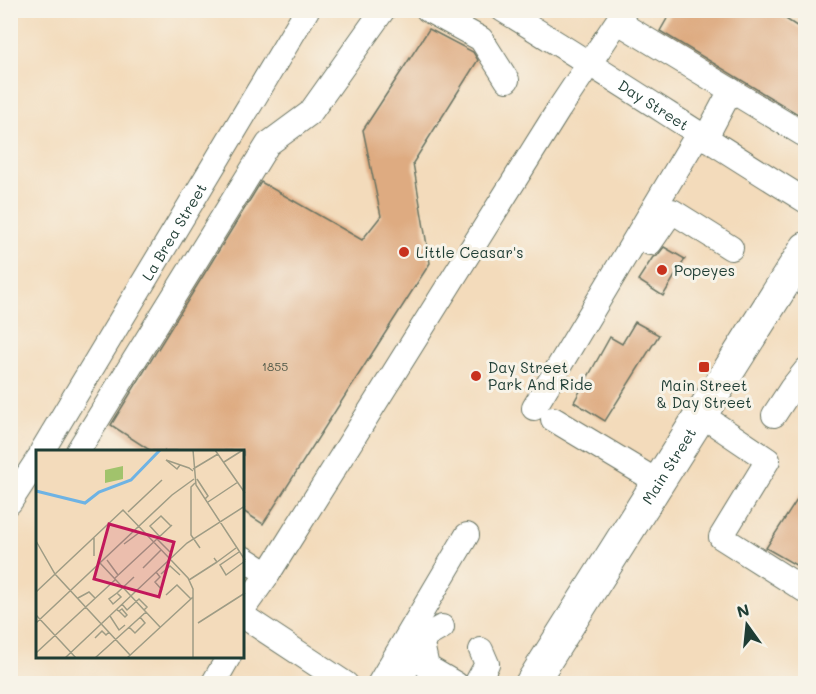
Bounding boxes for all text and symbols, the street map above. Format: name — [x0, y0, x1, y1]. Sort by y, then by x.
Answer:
street label: Day Street — [615, 75, 693, 135]
street label: La Brea Street — [137, 179, 211, 284]
place label: Little Ceasar's — [416, 242, 524, 262]
marker: Little Ceasar's — [397, 245, 411, 259]
place label: Popeyes — [674, 260, 735, 280]
marker: Popeyes — [655, 263, 669, 277]
place label: Day Street Park And Ride — [488, 357, 593, 394]
house number: 1855 — [262, 358, 288, 374]
marker: Main Street & Day Street — [697, 360, 711, 374]
marker: Day Street Park And Ride — [469, 369, 483, 383]
place label: Main Street & Day Street — [656, 375, 752, 412]
street label: Main Street — [637, 424, 700, 508]
inset map — [36, 450, 244, 658]
north arrow — [717, 595, 777, 655]
text: N — [734, 598, 752, 622]

